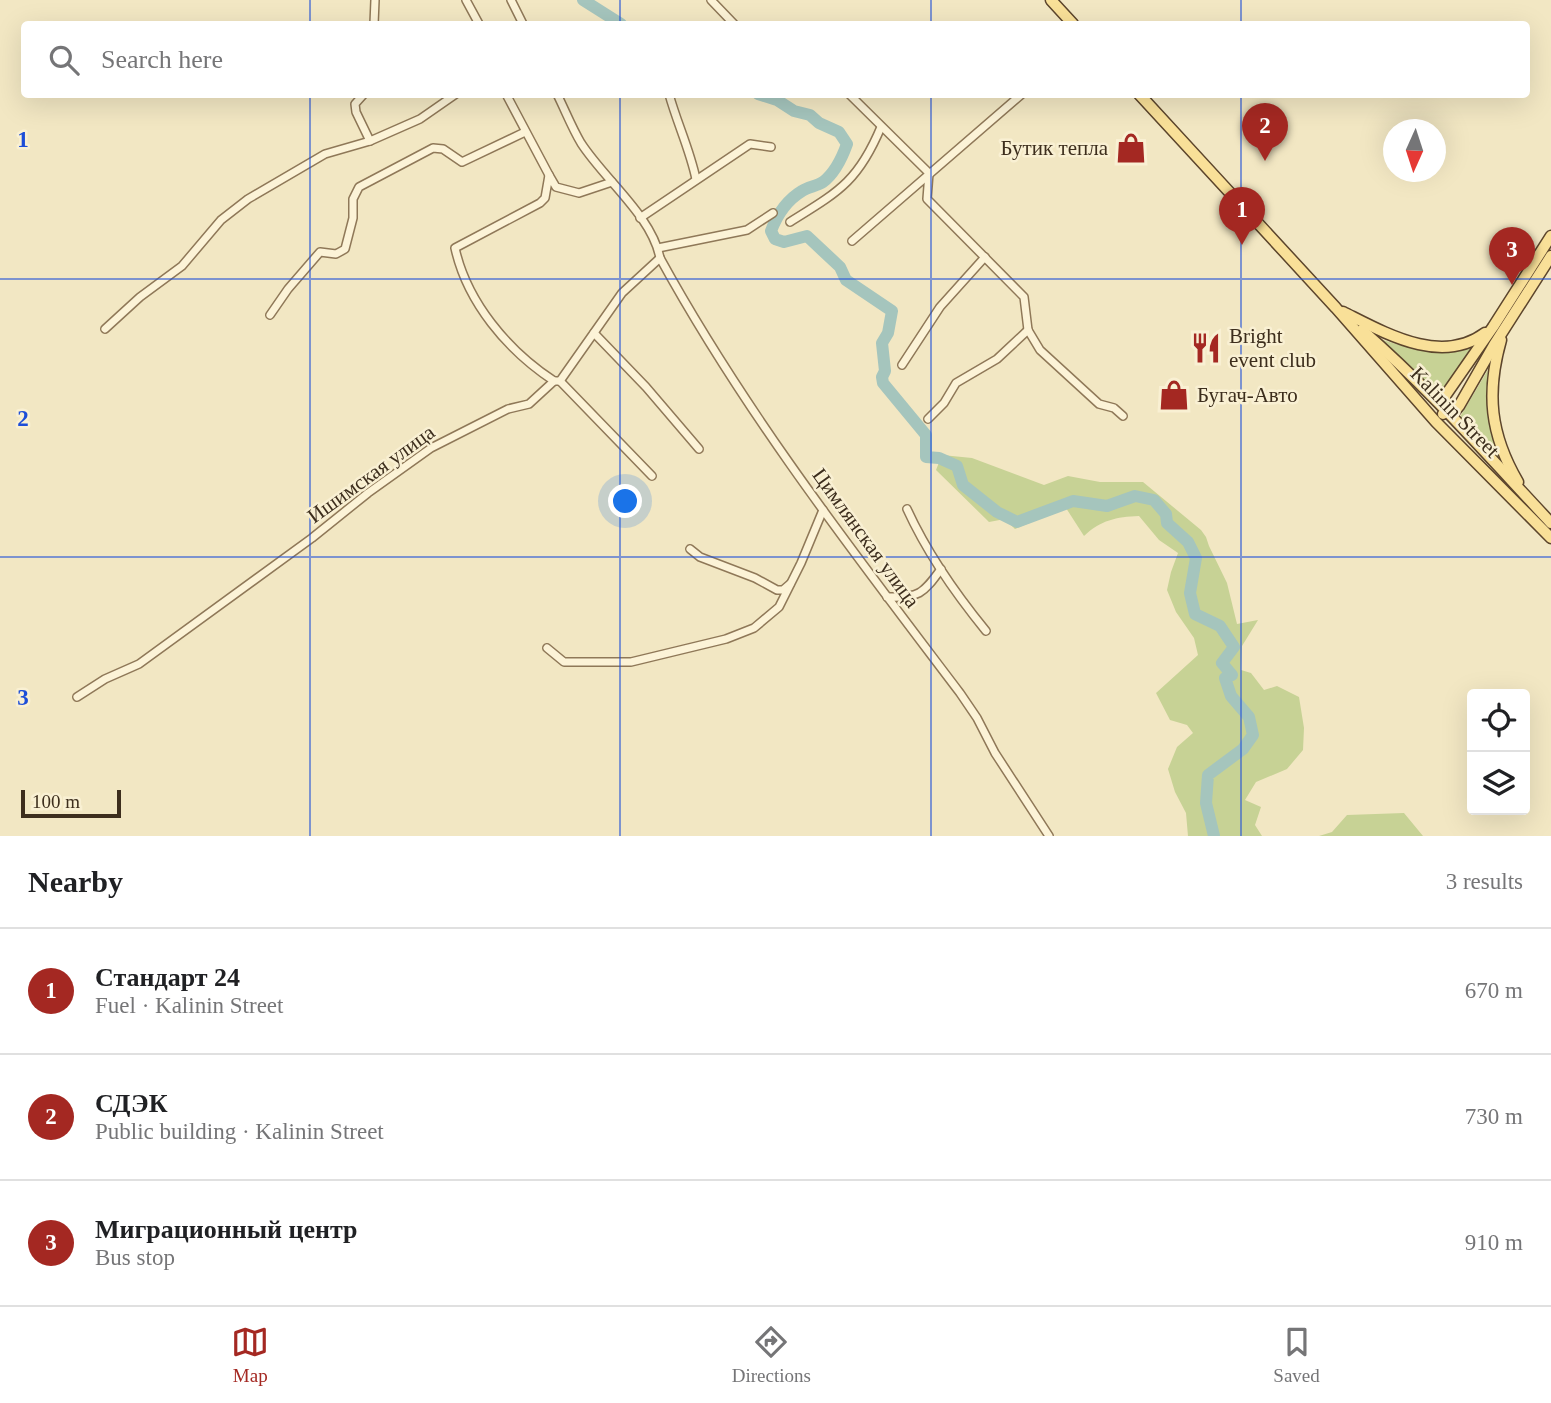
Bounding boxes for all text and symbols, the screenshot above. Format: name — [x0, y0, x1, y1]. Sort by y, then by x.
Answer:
search box — [21, 21, 1530, 98]
icon: search — [45, 41, 83, 79]
text: Search here — [101, 45, 223, 74]
pin: 2 — [1242, 103, 1288, 161]
north arrow — [1383, 119, 1446, 182]
text: 1 — [17, 127, 29, 152]
shop icon: Бутик тепла — [1114, 131, 1148, 165]
place label: Бутик тепла — [1001, 136, 1109, 160]
pin: 1 — [1219, 187, 1265, 245]
pin: 3 — [1489, 227, 1535, 285]
place label: Bright event club — [1229, 324, 1316, 372]
restaurant icon: Bright event club — [1189, 331, 1223, 365]
street label: Kalinin Street — [1406, 361, 1504, 463]
shop icon: Бугач-Авто — [1157, 378, 1191, 412]
place label: Бугач-Авто — [1197, 383, 1298, 407]
text: 2 — [17, 406, 29, 431]
street label: Ишимская улица — [303, 419, 440, 528]
street label: Цимлянская улица — [807, 464, 925, 613]
your location — [608, 484, 642, 518]
text: 3 — [17, 685, 29, 710]
map controls — [1467, 689, 1530, 815]
button: locate — [1467, 689, 1530, 752]
button: layers — [1467, 752, 1530, 815]
scale bar — [21, 787, 121, 819]
text: 100 m — [32, 791, 80, 812]
text: Nearby — [28, 865, 123, 898]
text: 3 results — [1446, 869, 1523, 894]
text: Стандарт 24 — [95, 963, 240, 992]
text: 1 — [45, 978, 57, 1003]
text: 670 m — [1465, 978, 1523, 1003]
text: Fuel · Kalinin Street — [95, 993, 283, 1018]
text: СДЭК — [95, 1089, 168, 1118]
text: 2 — [45, 1104, 57, 1129]
text: 730 m — [1465, 1104, 1523, 1129]
text: Public building · Kalinin Street — [95, 1119, 384, 1144]
text: Миграционный центр — [95, 1215, 358, 1244]
text: 3 — [45, 1230, 57, 1255]
text: 910 m — [1465, 1230, 1523, 1255]
text: Bus stop — [95, 1245, 175, 1270]
tab: Map — [231, 1323, 269, 1387]
tab: Directions — [732, 1323, 811, 1387]
tab: Saved — [1273, 1323, 1320, 1387]

